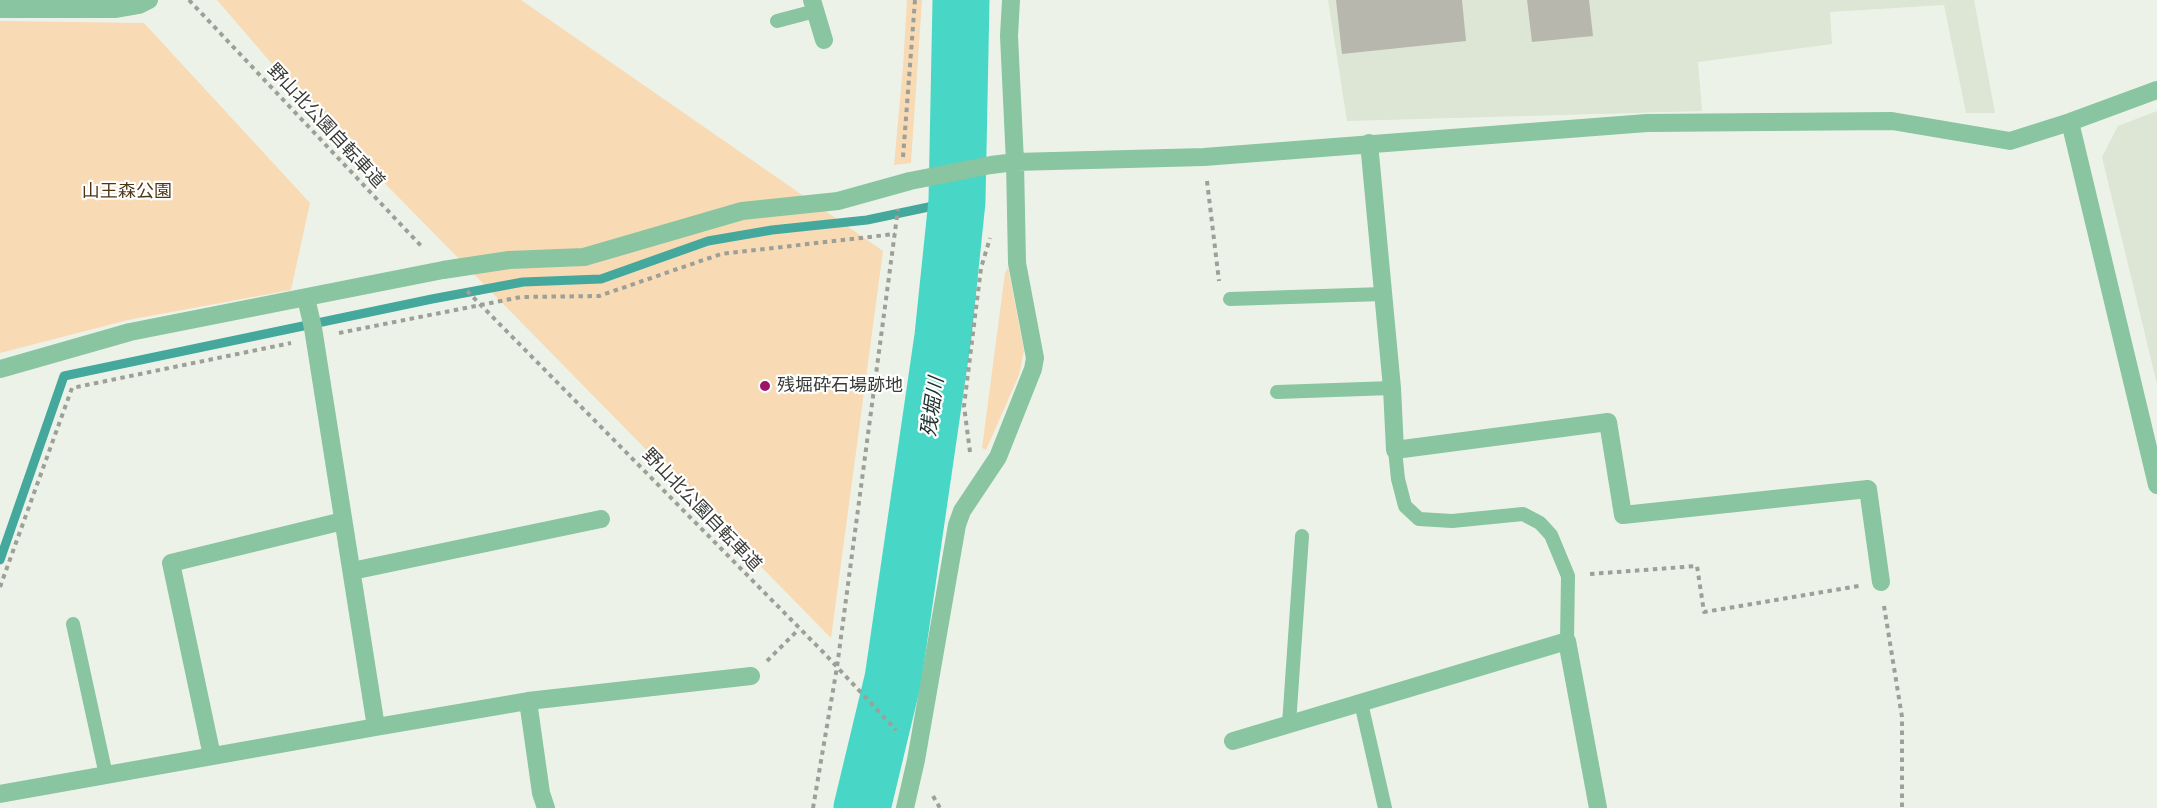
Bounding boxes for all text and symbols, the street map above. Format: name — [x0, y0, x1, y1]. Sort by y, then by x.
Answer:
street label: 野山北公園自転車道 — [263, 59, 389, 193]
park label: 山王森公園 — [82, 181, 172, 203]
place label: 残堀砕石場跡地 — [777, 375, 903, 397]
water label: 残堀川 — [917, 376, 949, 438]
marker: 残堀砕石場跡地 — [758, 379, 772, 393]
street label: 野山北公園自転車道 — [638, 444, 766, 576]

